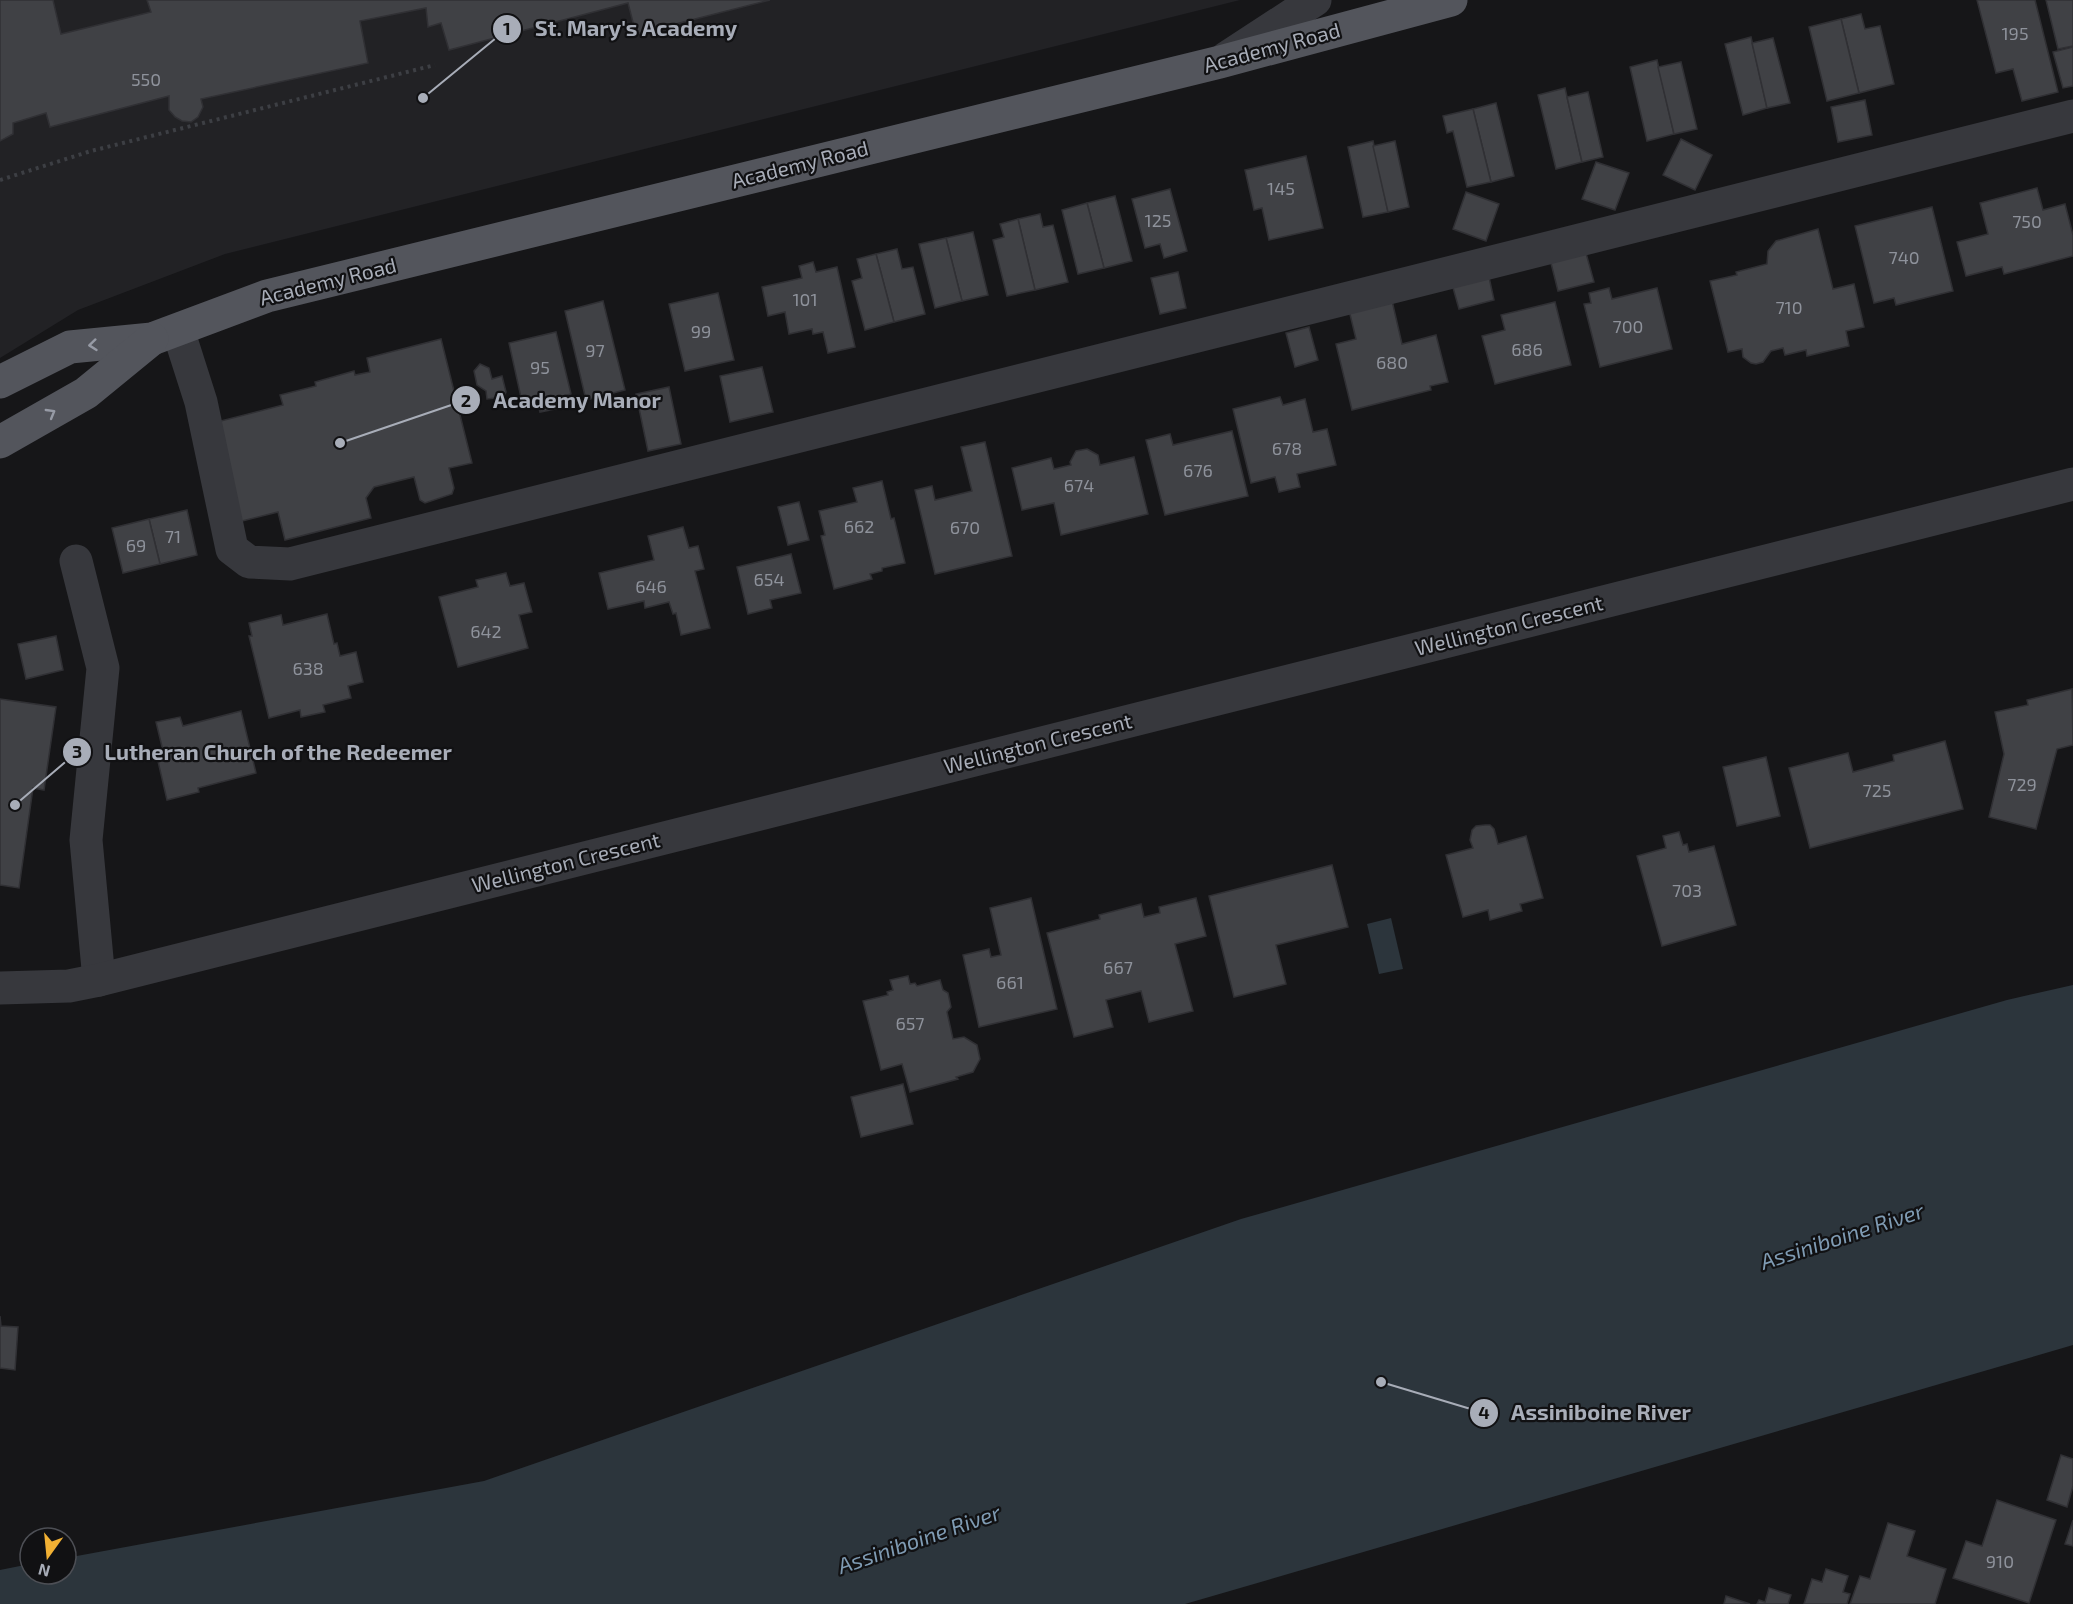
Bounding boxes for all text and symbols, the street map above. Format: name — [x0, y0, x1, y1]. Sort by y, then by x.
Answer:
callout: St. Mary's Academy — [492, 9, 749, 49]
text: St. Mary's Academy — [535, 14, 738, 41]
street label: Academy Road — [1201, 16, 1343, 77]
text: 1 — [503, 17, 511, 39]
house number: 195 — [2001, 22, 2029, 44]
house number: 550 — [131, 68, 161, 90]
street label: Academy Road — [729, 134, 871, 193]
house number: 145 — [1267, 177, 1295, 199]
house number: 125 — [1145, 209, 1171, 231]
house number: 750 — [2012, 210, 2042, 232]
house number: 740 — [1888, 246, 1920, 268]
street label: Academy Road — [257, 251, 399, 310]
house number: 101 — [792, 288, 818, 310]
house number: 710 — [1775, 296, 1803, 318]
house number: 700 — [1613, 315, 1643, 337]
house number: 99 — [691, 320, 711, 342]
one-way arrow — [89, 338, 98, 351]
house number: 686 — [1511, 338, 1543, 360]
house number: 97 — [585, 339, 605, 361]
house number: 680 — [1376, 351, 1408, 373]
house number: 95 — [530, 356, 550, 378]
callout: Academy Manor — [451, 380, 674, 420]
text: Academy Manor — [493, 386, 662, 413]
text: 2 — [461, 389, 471, 411]
one-way arrow — [45, 409, 55, 420]
house number: 678 — [1272, 437, 1302, 459]
house number: 676 — [1183, 459, 1213, 481]
house number: 674 — [1064, 474, 1094, 496]
house number: 662 — [844, 515, 874, 537]
house number: 670 — [950, 516, 980, 538]
house number: 71 — [165, 525, 181, 547]
house number: 69 — [126, 534, 146, 556]
house number: 654 — [753, 568, 785, 590]
house number: 646 — [635, 575, 667, 597]
street label: Wellington Crescent — [1412, 589, 1605, 660]
house number: 642 — [470, 620, 502, 642]
house number: 638 — [292, 657, 324, 679]
street label: Wellington Crescent — [941, 707, 1134, 778]
callout: Lutheran Church of the Redeemer — [62, 732, 465, 772]
text: Lutheran Church of the Redeemer — [104, 738, 452, 764]
text: 3 — [72, 740, 82, 762]
house number: 729 — [2007, 773, 2037, 795]
house number: 725 — [1863, 779, 1891, 801]
street label: Wellington Crescent — [469, 826, 662, 897]
house number: 703 — [1672, 879, 1702, 901]
house number: 667 — [1103, 956, 1133, 978]
house number: 661 — [996, 971, 1024, 993]
house number: 657 — [895, 1012, 925, 1034]
water label: Assiniboine River — [1756, 1196, 1928, 1274]
callout: Assiniboine River — [1469, 1393, 1703, 1433]
text: Assiniboine River — [1511, 1398, 1692, 1424]
text: 4 — [1478, 1401, 1490, 1423]
water label: Assiniboine River — [833, 1498, 1005, 1578]
north arrow — [18, 1526, 78, 1586]
house number: 910 — [1986, 1550, 2014, 1572]
text: N — [36, 1560, 52, 1582]

